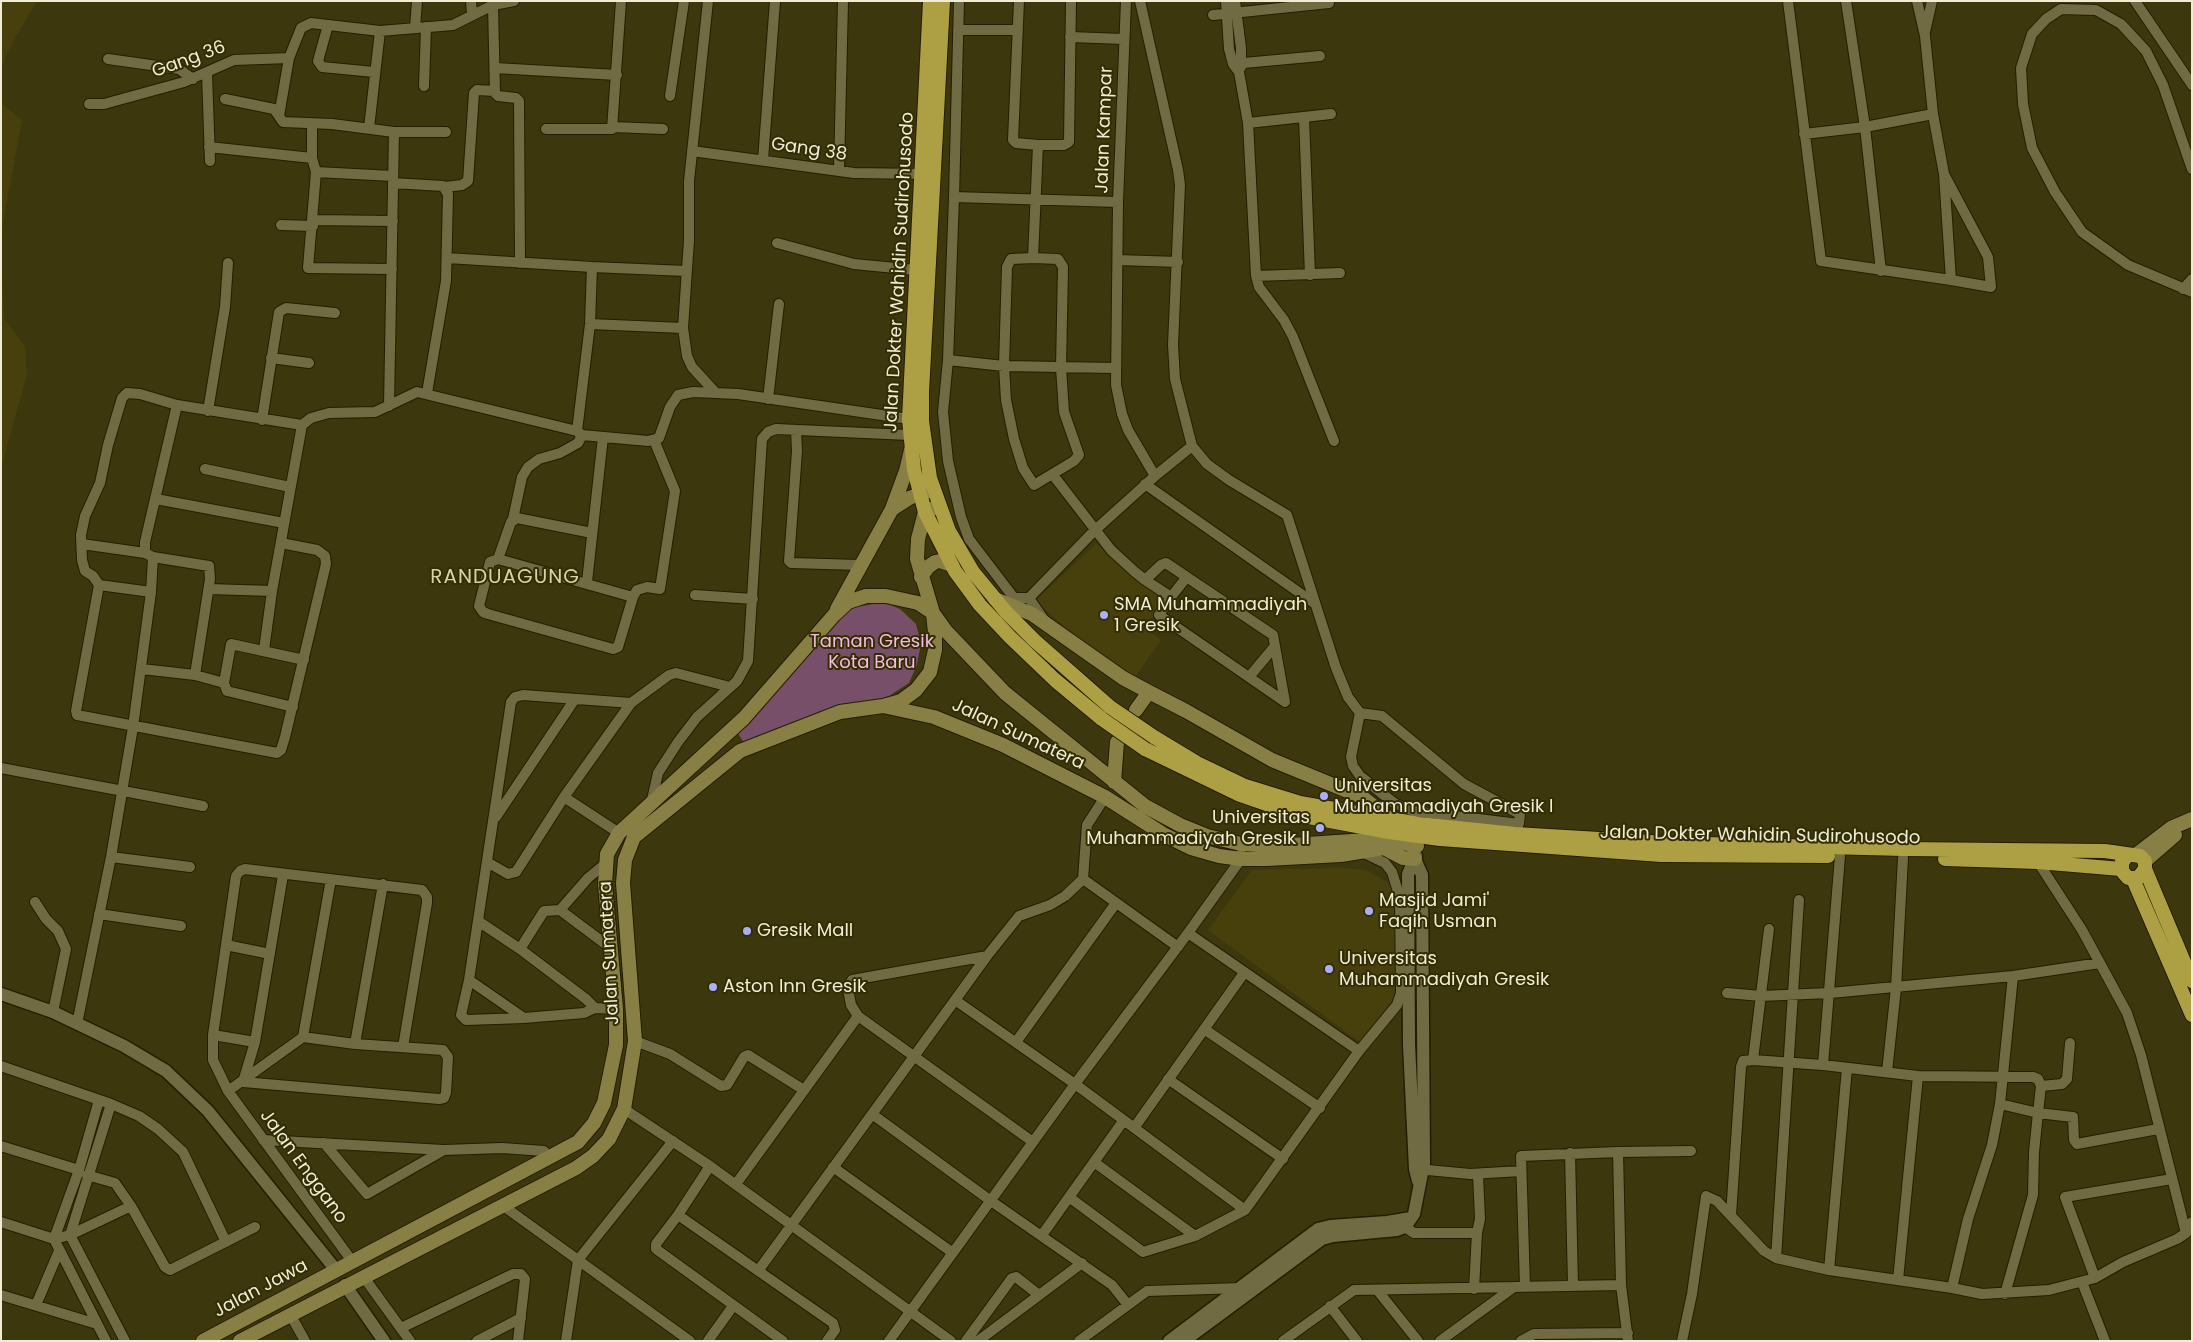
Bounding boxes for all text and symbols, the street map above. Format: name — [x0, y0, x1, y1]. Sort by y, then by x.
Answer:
street label: Gang 36 — [149, 37, 229, 83]
street label: Jalan Kampar — [1092, 66, 1118, 194]
street label: Jalan Dokter Wahidin Sudirohusodo — [881, 111, 919, 433]
street label: Gang 38 — [770, 134, 848, 166]
district label: RANDUAGUNG — [429, 566, 581, 590]
place label: SMA Muhammadiyah 1 Gresik — [1114, 594, 1307, 636]
marker: SMA Muhammadiyah 1 Gresik — [1098, 609, 1110, 621]
park label: Taman Gresik Kota Baru — [810, 631, 934, 674]
street label: Jalan Sumatera — [948, 695, 1088, 775]
place label: Universitas Muhammadiyah Gresik I — [1334, 775, 1553, 818]
marker: Universitas Muhammadiyah Gresik I — [1318, 790, 1330, 802]
place label: Universitas Muhammadiyah Gresik II — [1086, 807, 1310, 850]
marker: Universitas Muhammadiyah Gresik II — [1314, 822, 1326, 834]
street label: Jalan Dokter Wahidin Sudirohusodo — [1600, 822, 1920, 850]
street label: Jalan Sumatera — [595, 881, 625, 1025]
place label: Masjid Jami' Faqih Usman — [1379, 890, 1497, 932]
marker: Masjid Jami' Faqih Usman — [1363, 905, 1375, 917]
place label: Gresik Mall — [757, 920, 853, 942]
marker: Gresik Mall — [741, 925, 753, 937]
place label: Universitas Muhammadiyah Gresik — [1339, 948, 1549, 991]
marker: Universitas Muhammadiyah Gresik — [1323, 963, 1335, 975]
place label: Aston Inn Gresik — [723, 976, 866, 998]
marker: Aston Inn Gresik — [707, 981, 719, 993]
street label: Jalan Enggano — [255, 1106, 351, 1228]
street label: Jalan Jawa — [210, 1255, 312, 1323]

